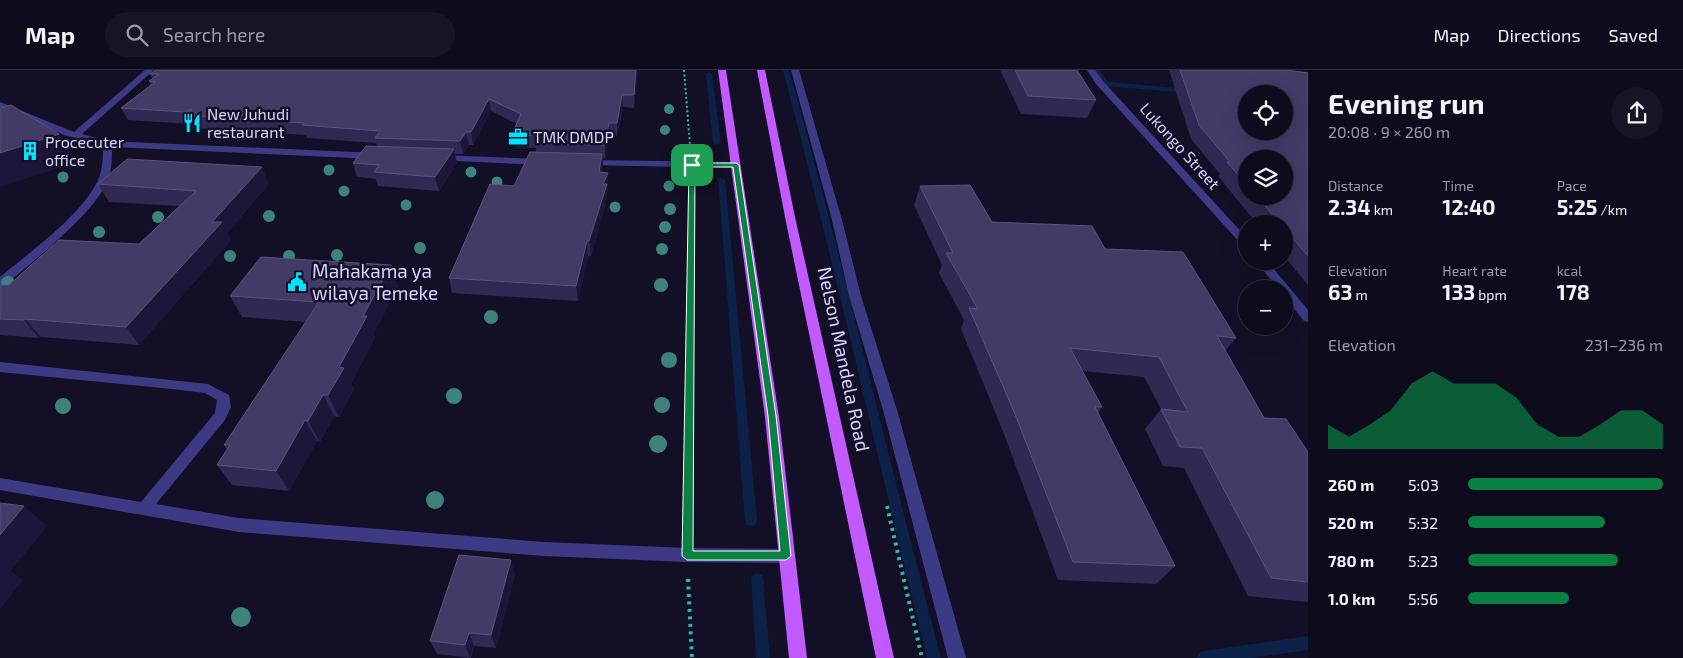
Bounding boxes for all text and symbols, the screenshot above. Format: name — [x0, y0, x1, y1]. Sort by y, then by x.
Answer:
search box — [105, 12, 455, 57]
text: Map — [25, 20, 75, 49]
icon: search — [123, 21, 151, 49]
text: Search here — [163, 23, 265, 46]
text: Map — [1433, 24, 1470, 46]
text: Directions — [1498, 24, 1581, 46]
text: Saved — [1609, 24, 1658, 46]
map controls — [1238, 85, 1293, 335]
button: locate — [1238, 85, 1293, 140]
text: Evening run — [1328, 86, 1485, 120]
button: share — [1611, 87, 1663, 139]
street label: Lukongo Street — [1137, 99, 1224, 193]
place label: New Juhudi restaurant — [207, 104, 289, 141]
restaurant icon: New Juhudi restaurant — [181, 112, 203, 134]
text: 20:08 · 9 × 260 m — [1328, 122, 1450, 141]
office icon: TMK DMDP — [507, 126, 529, 148]
place label: TMK DMDP — [533, 127, 614, 146]
place label: Procecuter office — [45, 132, 125, 169]
building icon: Procecuter office — [19, 140, 41, 162]
pin — [671, 144, 713, 186]
button: layers — [1238, 150, 1293, 205]
icon: arrive — [678, 151, 706, 179]
text: Distance — [1328, 177, 1383, 194]
text: Time — [1442, 177, 1474, 194]
text: Pace — [1557, 177, 1587, 194]
text: 2.34 — [1328, 194, 1371, 219]
text: 12:40 — [1442, 194, 1496, 219]
text: 5:25 — [1557, 194, 1597, 219]
text: km — [1371, 201, 1393, 218]
text: /km — [1597, 201, 1627, 218]
button: + — [1238, 215, 1293, 270]
place label: Mahakama ya wilaya Temeke — [312, 259, 438, 304]
text: Elevation — [1328, 262, 1387, 279]
text: Heart rate — [1442, 262, 1507, 279]
text: kcal — [1557, 262, 1582, 279]
street label: Nelson Mandela Road — [814, 264, 875, 453]
public building icon: Mahakama ya wilaya Temeke — [286, 271, 308, 293]
text: 63 — [1328, 279, 1352, 304]
text: 133 — [1442, 279, 1475, 304]
text: 178 — [1557, 279, 1590, 304]
button: − — [1238, 280, 1293, 335]
text: m — [1352, 286, 1368, 303]
text: bpm — [1475, 286, 1507, 303]
text: Elevation — [1328, 335, 1396, 354]
text: 231–236 m — [1585, 335, 1663, 354]
text: 260 m — [1328, 475, 1374, 494]
text: 5:03 — [1408, 475, 1439, 494]
text: 520 m — [1328, 513, 1374, 532]
text: 5:32 — [1408, 513, 1438, 532]
text: 780 m — [1328, 551, 1374, 570]
text: 5:23 — [1408, 551, 1438, 570]
text: 1.0 km — [1328, 589, 1375, 608]
text: 5:56 — [1408, 589, 1438, 608]

